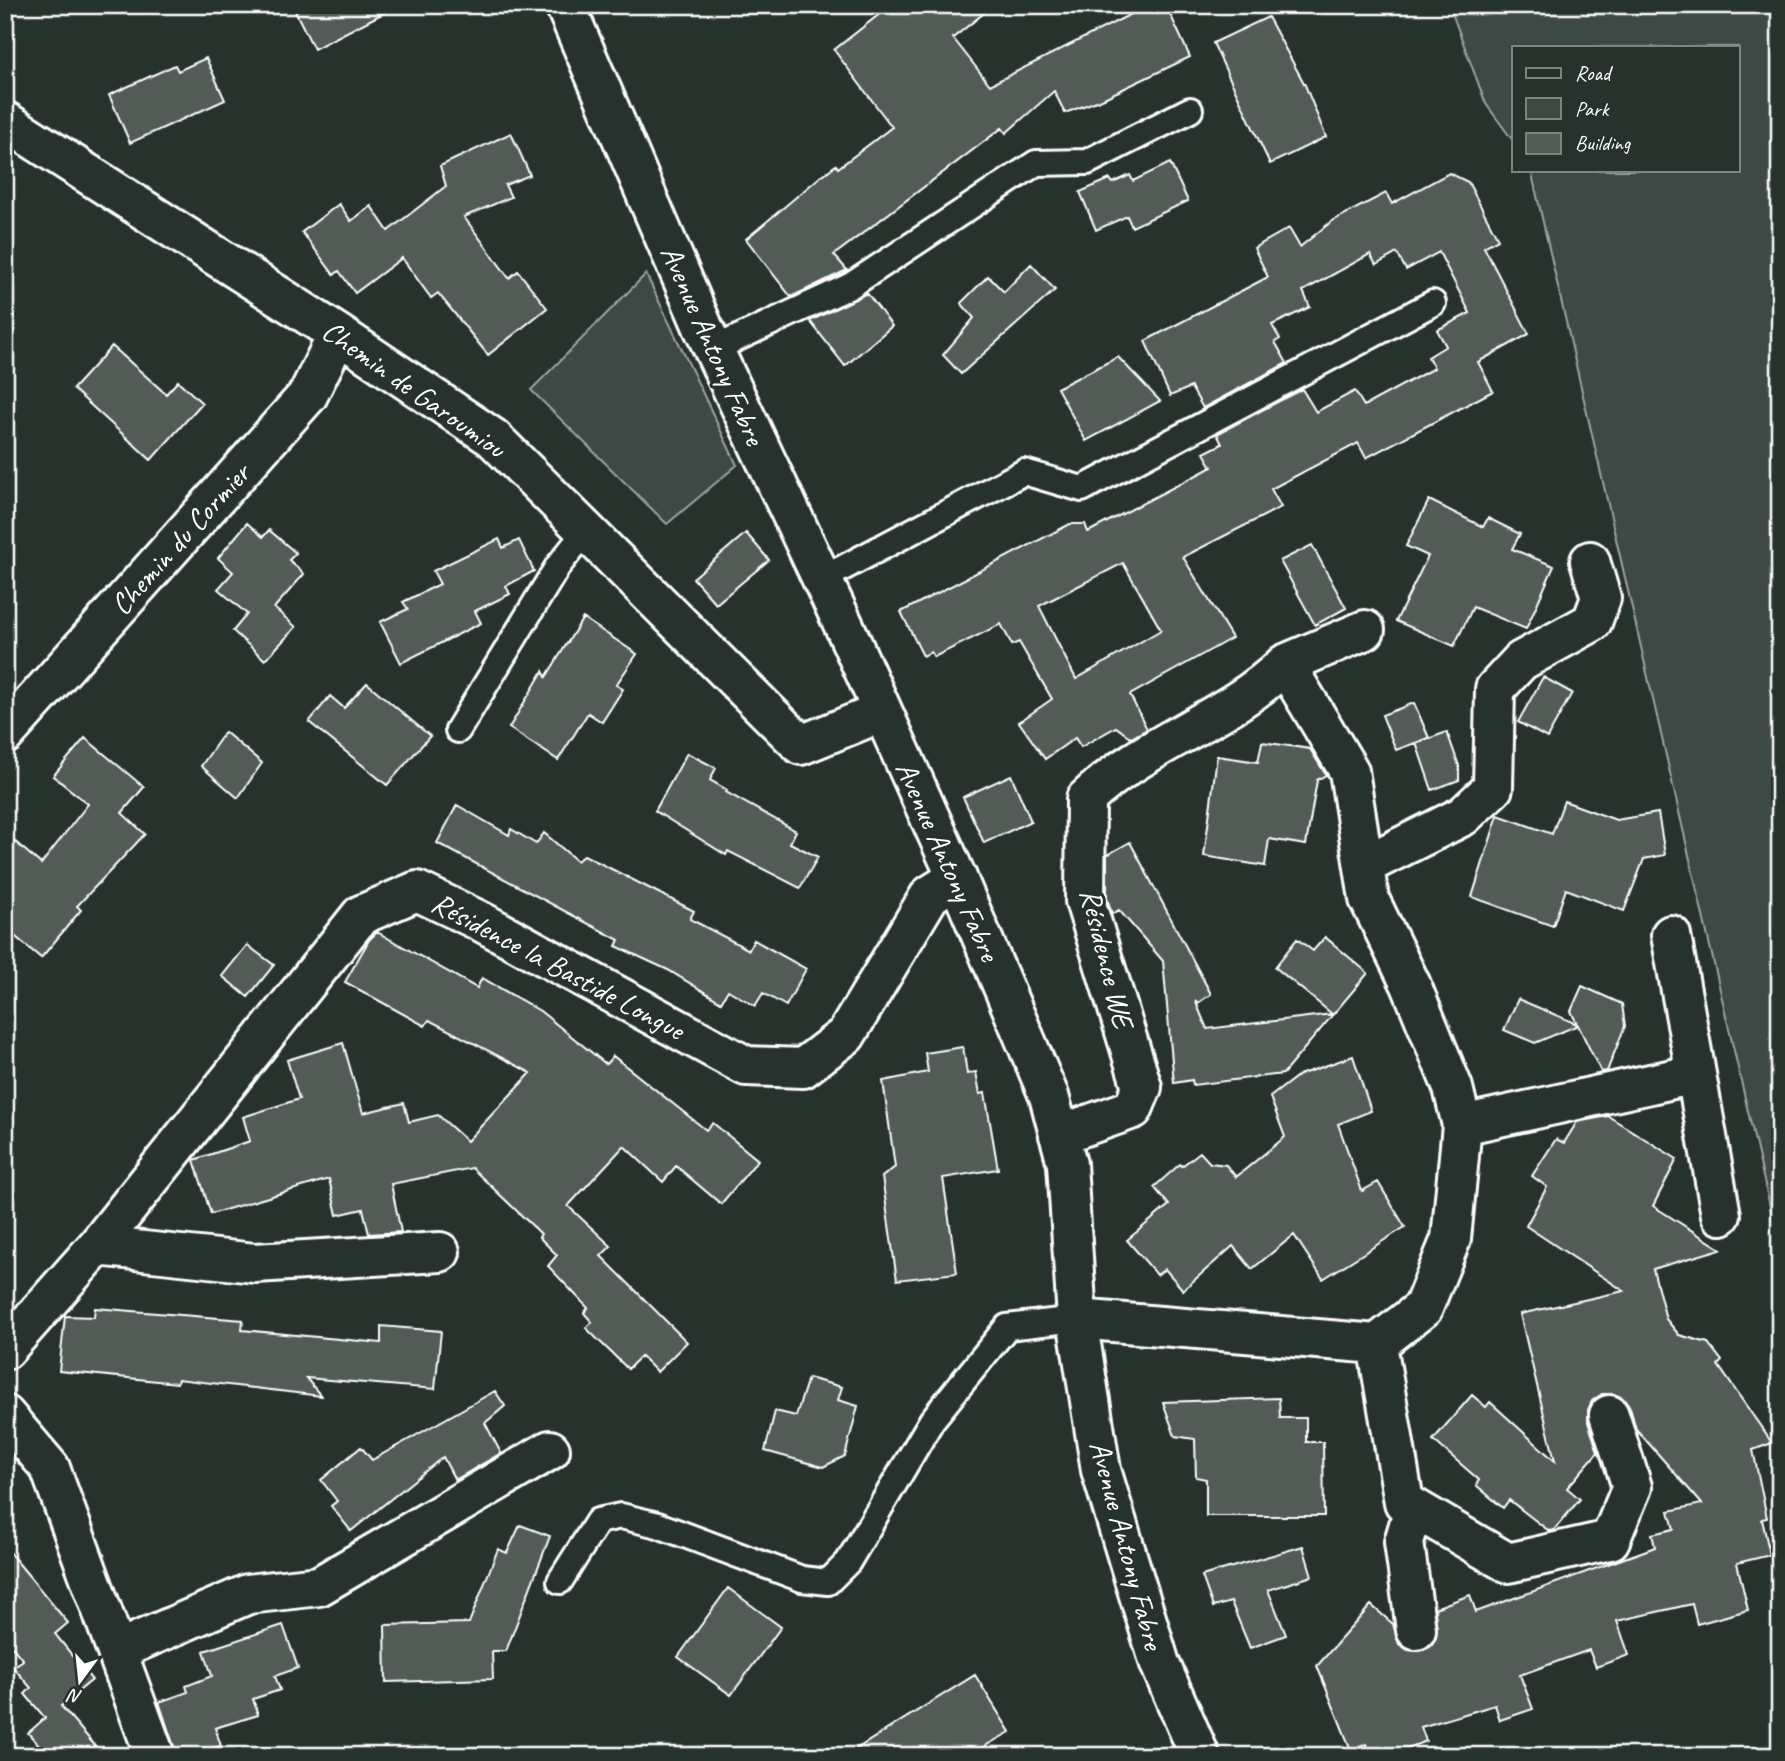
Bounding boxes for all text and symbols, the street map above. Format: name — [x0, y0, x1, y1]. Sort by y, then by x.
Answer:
legend — [1512, 46, 1740, 172]
text: Road — [1575, 60, 1614, 86]
text: Park — [1575, 96, 1610, 122]
text: Building — [1575, 130, 1632, 156]
street label: Avenue Antony Fabre — [652, 239, 775, 453]
street label: Chemin de Garoumiou — [315, 312, 515, 468]
street label: Chemin du Cormier — [102, 453, 260, 623]
street label: Avenue Antony Fabre — [887, 755, 1010, 969]
street label: Résidence la Bastide Longue — [425, 883, 693, 1050]
street label: Résidence WE — [1071, 885, 1144, 1035]
street label: Avenue Antony Fabre — [1081, 1436, 1174, 1656]
north arrow — [46, 1646, 116, 1716]
text: N — [64, 1683, 85, 1710]

